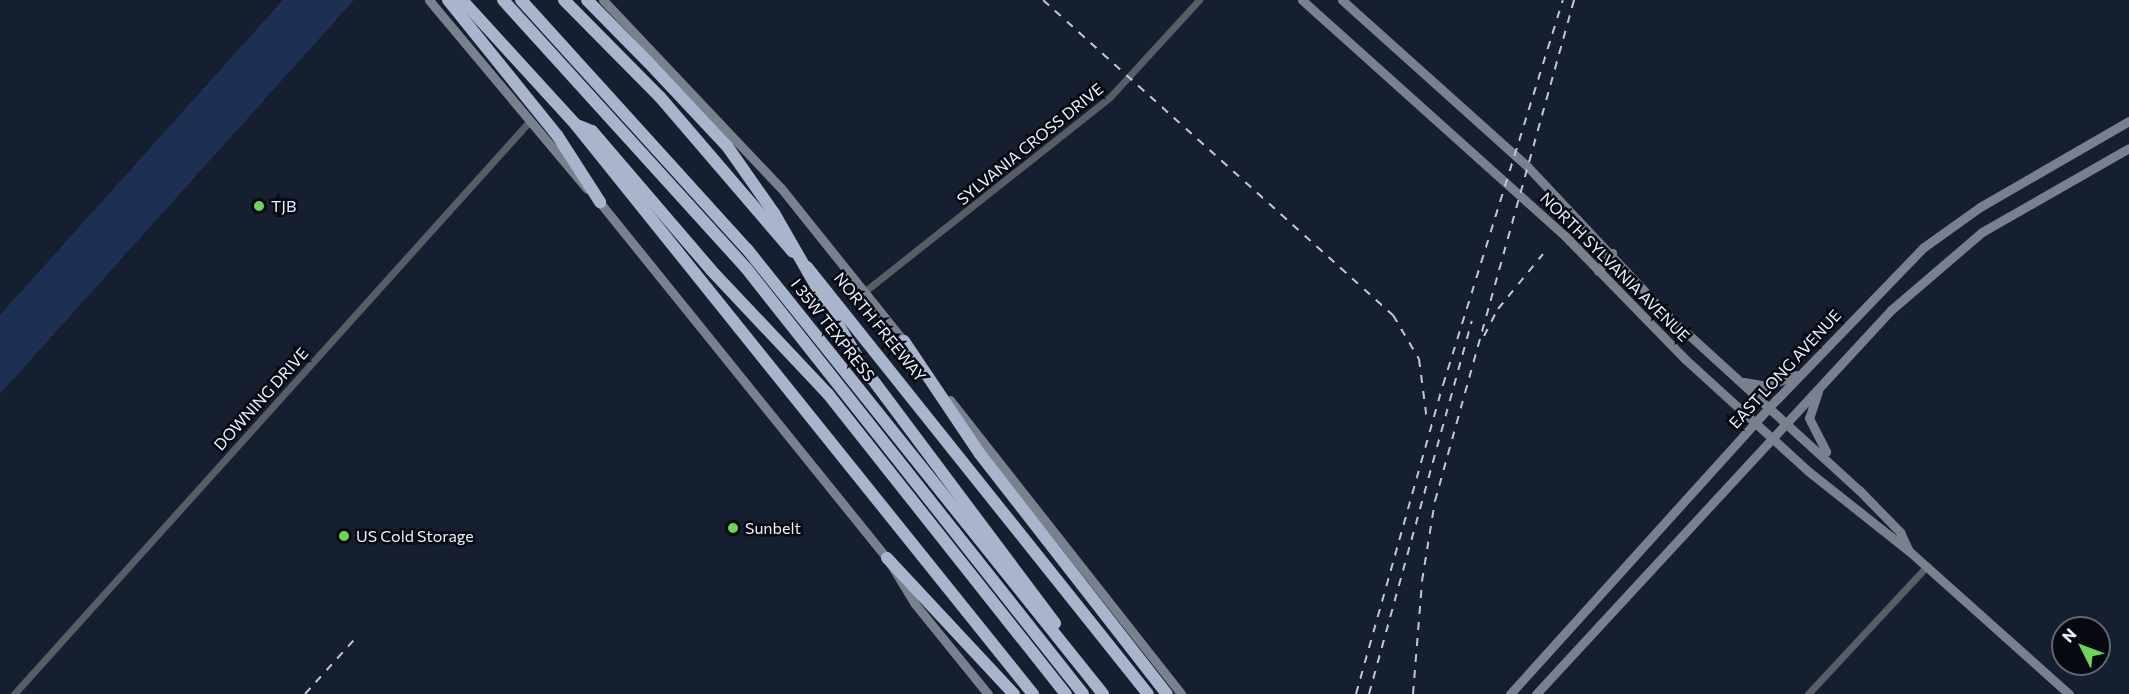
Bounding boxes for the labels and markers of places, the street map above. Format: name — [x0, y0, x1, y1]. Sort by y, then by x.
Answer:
place label: TJB — [271, 196, 296, 216]
marker: TJB — [252, 199, 266, 213]
place label: Sunbelt — [745, 518, 801, 538]
marker: Sunbelt — [726, 521, 740, 535]
place label: US Cold Storage — [356, 526, 474, 546]
marker: US Cold Storage — [337, 529, 351, 543]

